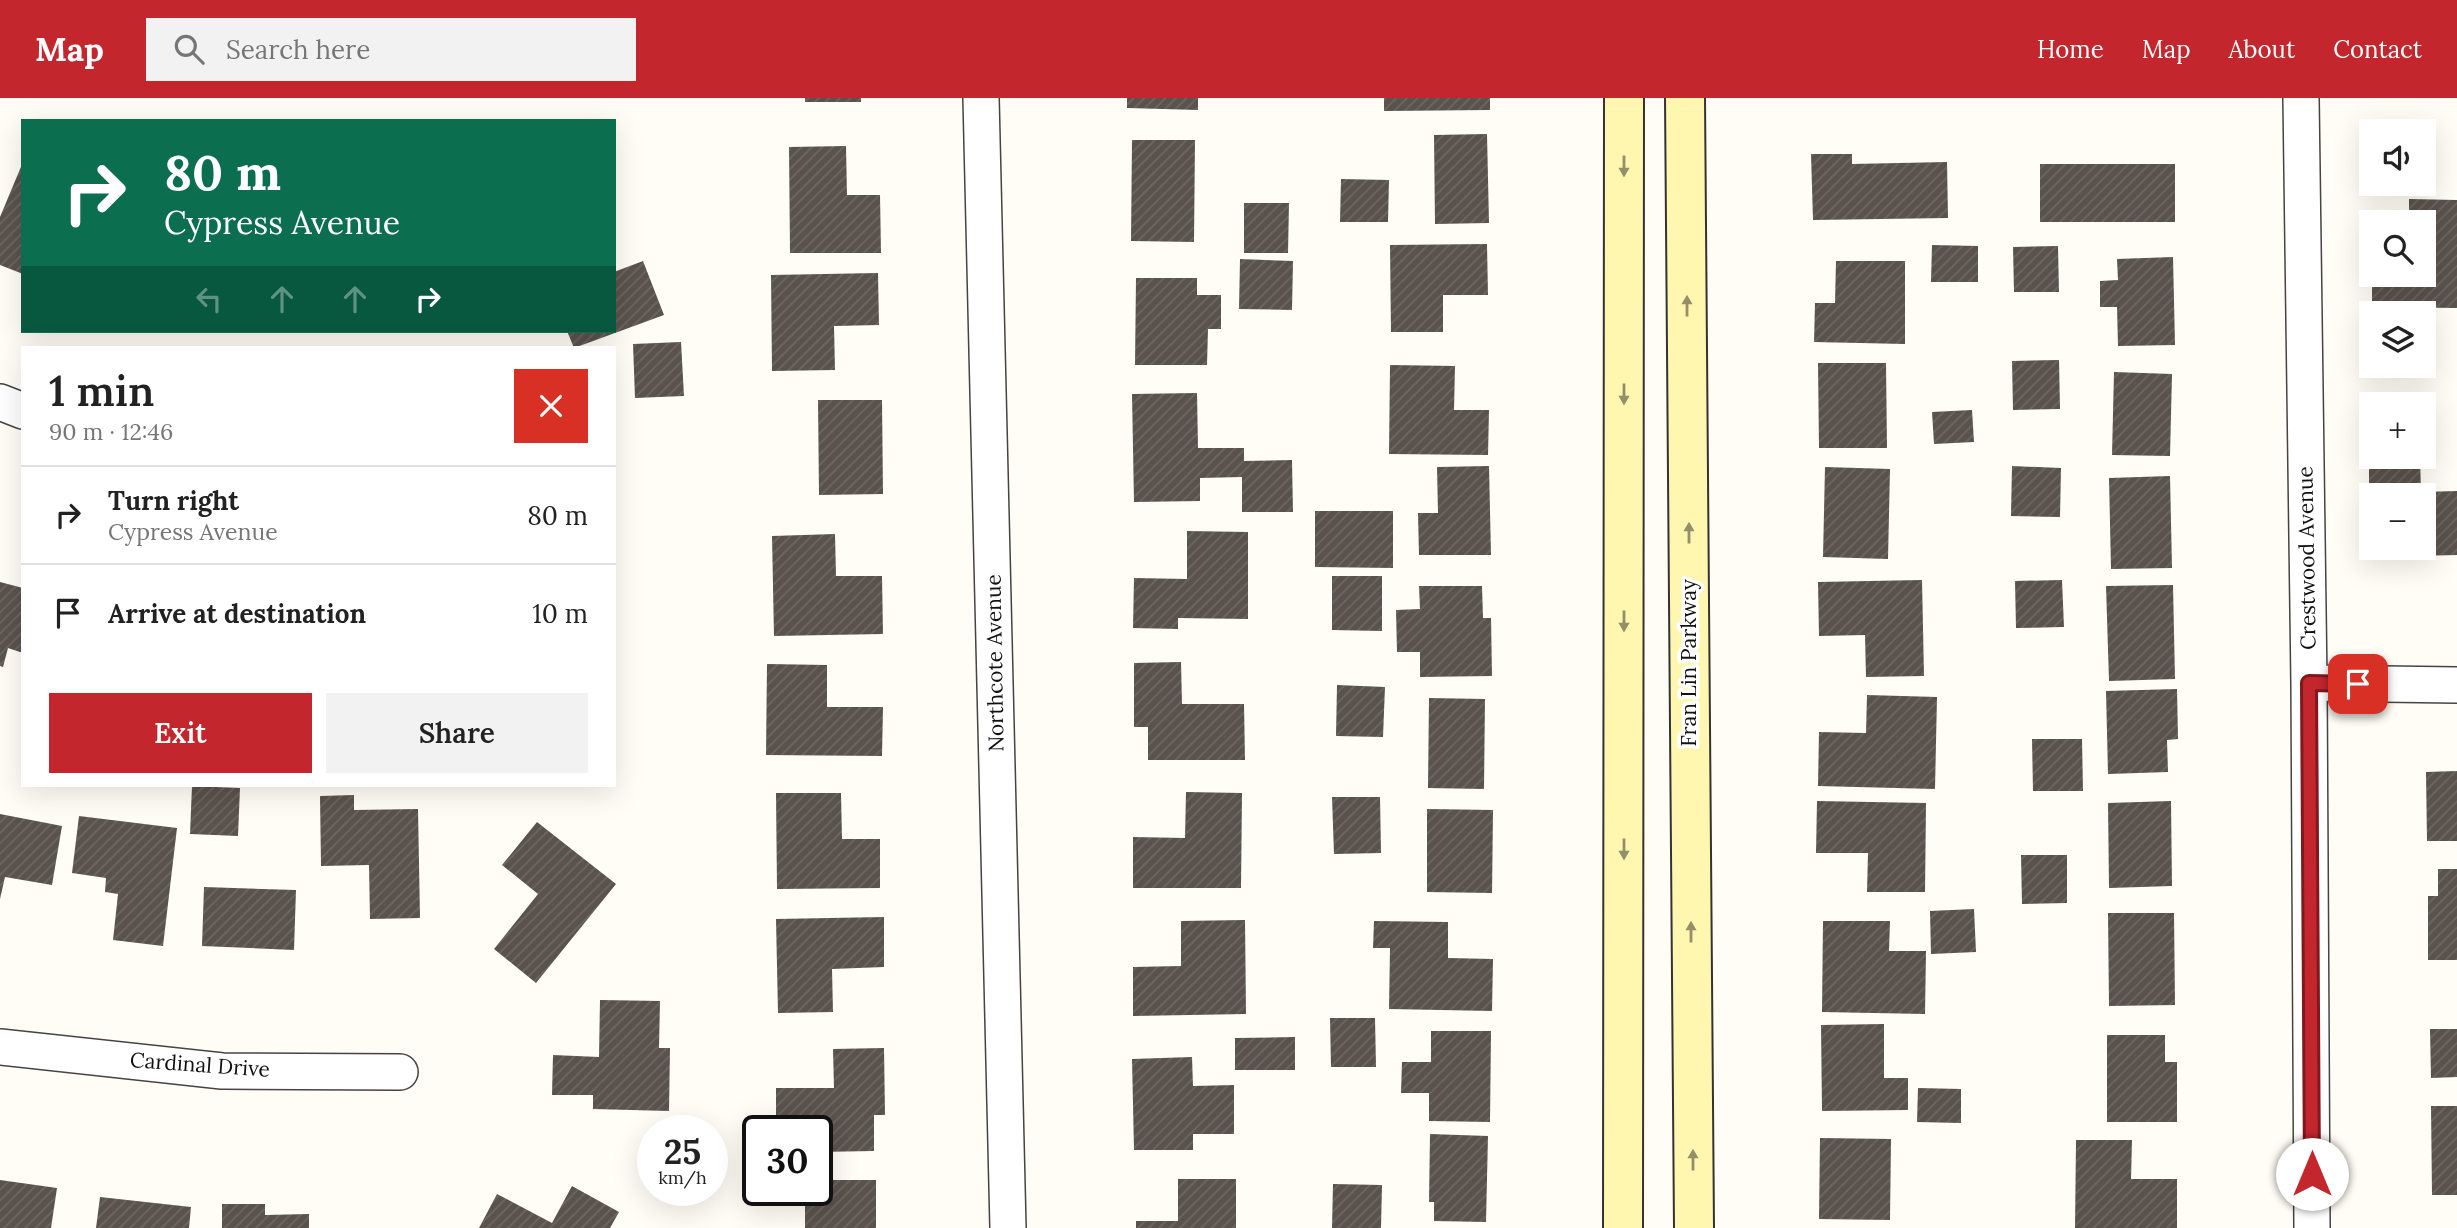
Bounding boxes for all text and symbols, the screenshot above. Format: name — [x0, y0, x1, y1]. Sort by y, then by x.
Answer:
search box — [146, 18, 636, 81]
text: Map — [35, 28, 104, 70]
icon: search — [170, 30, 208, 68]
text: Search here — [226, 33, 370, 66]
text: Home — [2037, 34, 2104, 65]
text: Map — [2142, 34, 2191, 65]
text: About — [2229, 34, 2295, 65]
text: Contact — [2333, 34, 2422, 65]
map controls — [2359, 119, 2436, 560]
button: sound — [2359, 119, 2436, 196]
text: 80 m — [164, 141, 281, 203]
icon: right — [49, 147, 140, 238]
one-way arrow — [1618, 155, 1630, 177]
text: Cypress Avenue — [164, 202, 400, 243]
button: search — [2359, 210, 2436, 287]
icon: left — [190, 280, 228, 318]
icon: ahead — [263, 280, 301, 318]
icon: ahead — [336, 280, 374, 318]
icon: right — [409, 280, 447, 318]
one-way arrow — [1681, 295, 1693, 317]
button: layers — [2359, 301, 2436, 378]
text: 1 min — [49, 364, 154, 418]
button: close — [514, 369, 588, 443]
one-way arrow — [1618, 383, 1630, 405]
button: + — [2359, 392, 2436, 469]
text: 90 m · 12:46 — [49, 417, 173, 446]
street label: Crestwood Avenue — [2291, 466, 2322, 650]
button: − — [2359, 483, 2436, 560]
text: Turn right — [108, 484, 239, 517]
icon: right — [49, 496, 87, 534]
text: 80 m — [527, 499, 588, 532]
text: Cypress Avenue — [108, 517, 278, 546]
one-way arrow — [1683, 522, 1694, 544]
street label: Northcote Avenue — [979, 574, 1010, 752]
street label: Fran Lin Parkway — [1675, 579, 1702, 747]
icon: arrive — [49, 594, 87, 632]
text: Arrive at destination — [108, 597, 366, 630]
text: 10 m — [532, 597, 588, 630]
one-way arrow — [1618, 610, 1630, 632]
pin — [2328, 654, 2388, 714]
icon: arrive — [2339, 665, 2377, 703]
button: Exit — [49, 693, 312, 773]
button: Share — [326, 693, 588, 773]
one-way arrow — [1618, 838, 1630, 860]
one-way arrow — [1685, 921, 1697, 943]
street label: Cardinal Drive — [129, 1046, 271, 1083]
speed limit sign: 30 — [742, 1115, 833, 1206]
text: 25 — [664, 1129, 701, 1174]
position arrow — [2275, 1137, 2349, 1211]
one-way arrow — [1687, 1149, 1699, 1171]
text: km/h — [658, 1166, 707, 1189]

